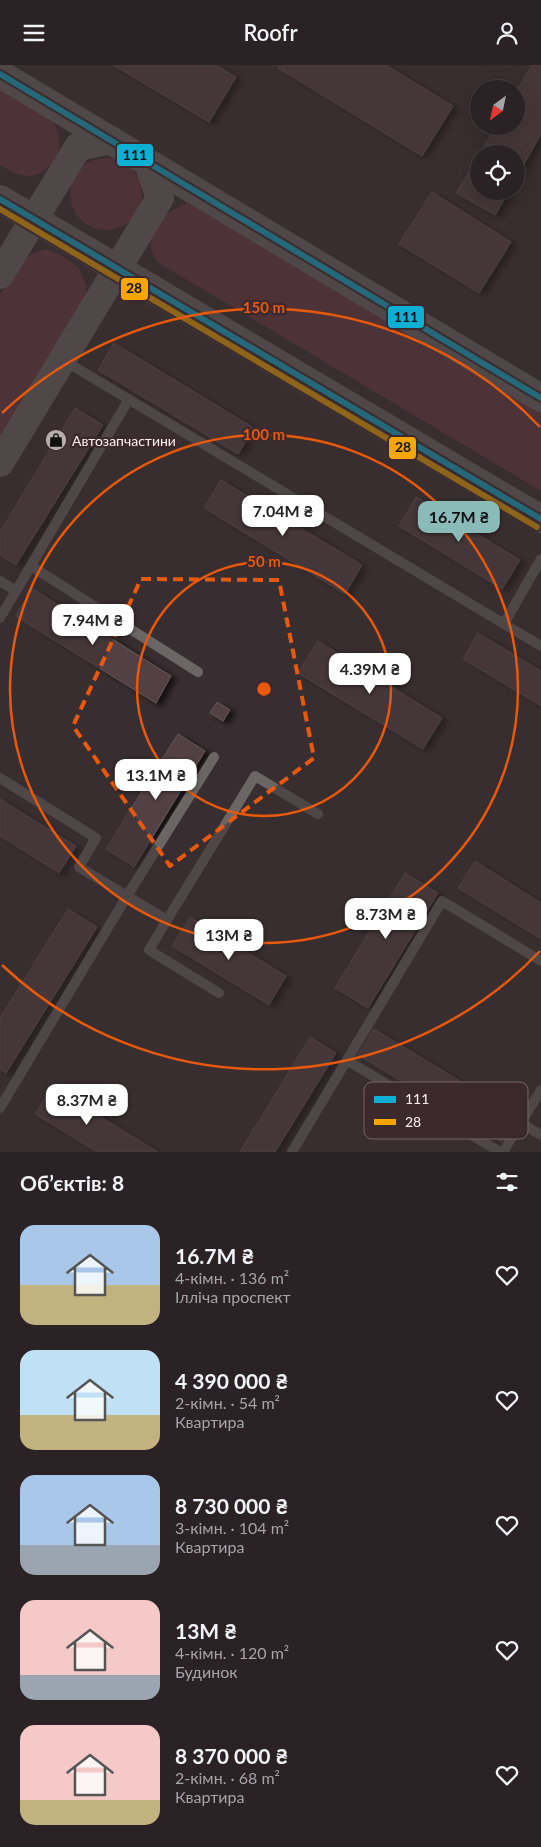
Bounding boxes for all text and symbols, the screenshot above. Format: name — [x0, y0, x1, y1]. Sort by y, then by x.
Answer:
icon: menu — [20, 19, 48, 47]
text: Roofr — [243, 19, 298, 46]
icon: person — [493, 19, 521, 47]
north arrow — [470, 80, 525, 135]
map controls — [470, 80, 525, 200]
line badge: 111 — [116, 143, 154, 167]
button: locate — [470, 145, 525, 200]
text: 111 — [123, 146, 147, 163]
line badge: 28 — [120, 277, 149, 301]
text: 28 — [126, 279, 142, 296]
text: 150 m — [243, 298, 285, 316]
line badge: 111 — [387, 305, 425, 329]
text: 111 — [394, 308, 418, 325]
text: 100 m — [243, 425, 285, 443]
shop icon: Автозапчастини — [44, 428, 68, 452]
place label: Автозапчастини — [72, 432, 176, 449]
line badge: 28 — [388, 436, 417, 460]
text: 28 — [395, 438, 411, 455]
pin: 7.04M ₴ — [237, 495, 329, 537]
text: 7.04M ₴ — [253, 501, 313, 520]
pin: 16.7M ₴ — [413, 501, 505, 543]
text: 16.7M ₴ — [429, 507, 489, 526]
text: 50 m — [247, 552, 281, 570]
pin: 7.94M ₴ — [47, 603, 139, 646]
text: 7.94M ₴ — [63, 610, 123, 629]
pin: 4.39M ₴ — [324, 653, 416, 695]
text: 4.39M ₴ — [340, 659, 400, 678]
centre of rings — [255, 680, 273, 698]
pin: 13.1M ₴ — [110, 759, 202, 801]
text: 13.1M ₴ — [126, 765, 186, 784]
pin: 8.73M ₴ — [340, 897, 432, 940]
text: 8.73M ₴ — [356, 904, 416, 923]
pin: 13M ₴ — [194, 919, 264, 961]
text: 13M ₴ — [205, 925, 253, 944]
legend — [364, 1082, 528, 1139]
pin: 8.37M ₴ — [41, 1083, 133, 1126]
text: 8.37M ₴ — [57, 1090, 117, 1109]
text: 111 — [405, 1090, 429, 1107]
text: 28 — [405, 1113, 421, 1130]
icon: filters — [493, 1168, 521, 1196]
text: Об’єктів: 8 — [20, 1170, 124, 1195]
text: 16.7M ₴ — [175, 1243, 254, 1268]
icon: home — [60, 1245, 120, 1305]
icon: heart — [493, 1261, 521, 1289]
text: 4-кімн. · 136 m² — [175, 1268, 289, 1287]
text: Ілліча проспект — [175, 1287, 291, 1306]
text: 4 390 000 ₴ — [175, 1368, 288, 1393]
icon: home — [60, 1370, 120, 1430]
icon: heart — [493, 1386, 521, 1414]
text: 2-кімн. · 54 m² — [175, 1393, 280, 1412]
text: Квартира — [175, 1412, 244, 1431]
text: 8 730 000 ₴ — [175, 1493, 288, 1518]
icon: home — [60, 1495, 120, 1555]
icon: heart — [493, 1511, 521, 1539]
text: 3-кімн. · 104 m² — [175, 1518, 289, 1537]
text: Квартира — [175, 1537, 244, 1556]
text: 13M ₴ — [175, 1618, 237, 1643]
icon: home — [60, 1620, 120, 1680]
icon: heart — [493, 1636, 521, 1664]
text: 4-кімн. · 120 m² — [175, 1643, 289, 1662]
text: Будинок — [175, 1662, 238, 1681]
text: 8 370 000 ₴ — [175, 1743, 288, 1768]
icon: home — [60, 1745, 120, 1805]
icon: heart — [493, 1761, 521, 1789]
text: 2-кімн. · 68 m² — [175, 1768, 280, 1787]
text: Квартира — [175, 1787, 244, 1806]

